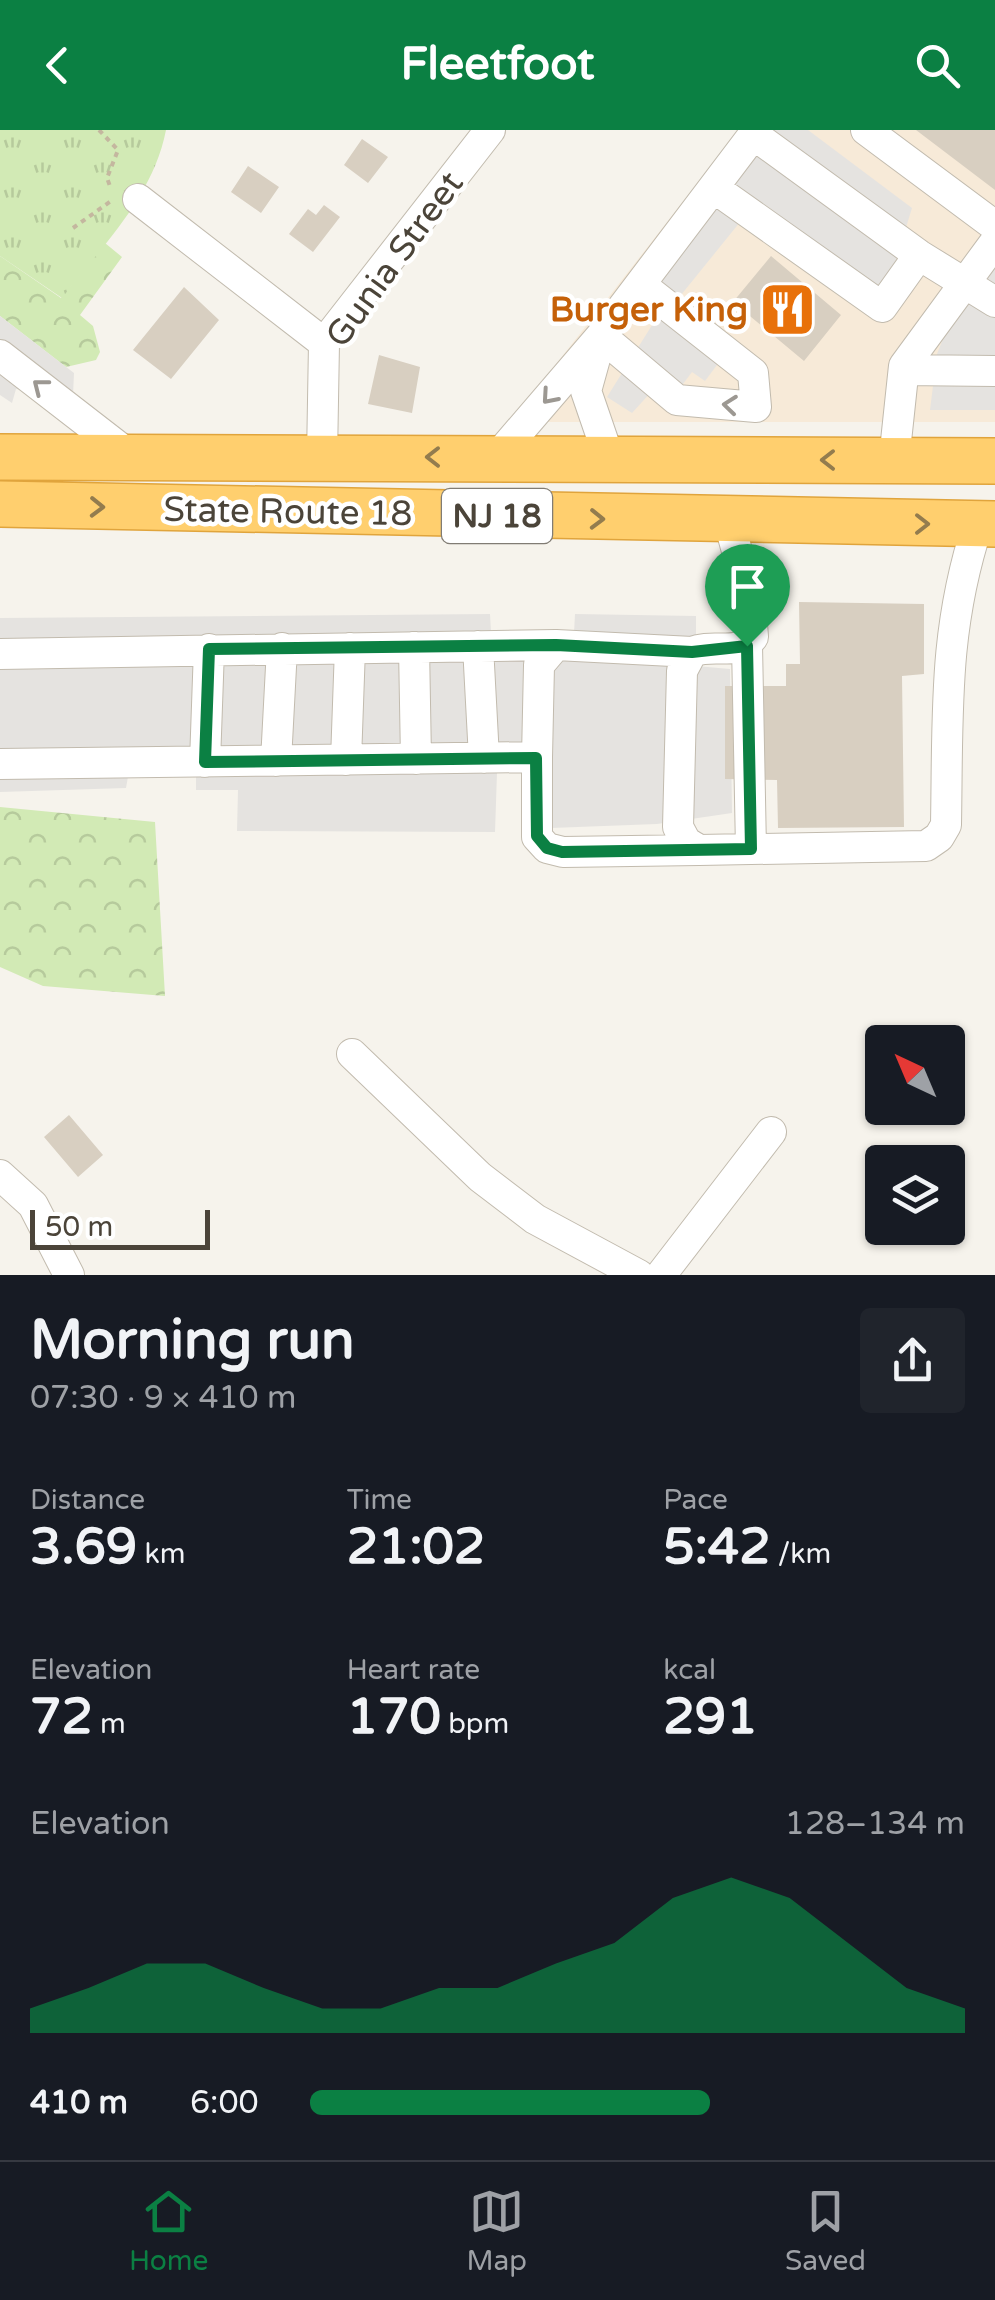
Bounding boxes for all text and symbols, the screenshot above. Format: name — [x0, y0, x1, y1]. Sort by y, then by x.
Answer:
icon: back — [30, 38, 85, 93]
text: Fleetfoot — [401, 38, 595, 92]
icon: search — [910, 38, 965, 93]
street label: Gunia Street — [317, 164, 473, 356]
restaurant icon: Burger King — [757, 279, 817, 339]
place label: Burger King — [550, 289, 748, 331]
one-way arrow — [33, 380, 51, 398]
one-way arrow — [542, 385, 560, 404]
one-way arrow — [721, 395, 737, 416]
one-way arrow — [424, 446, 440, 468]
one-way arrow — [819, 449, 834, 471]
street label: State Route 18 — [163, 489, 413, 535]
road number: NJ 18 — [442, 489, 552, 543]
one-way arrow — [90, 496, 106, 517]
one-way arrow — [590, 508, 606, 529]
one-way arrow — [915, 513, 931, 534]
pin — [705, 544, 790, 647]
icon: arrive — [720, 559, 775, 614]
north arrow — [865, 1025, 965, 1125]
map controls — [865, 1025, 965, 1245]
button: layers — [865, 1145, 965, 1245]
scale bar — [30, 1205, 210, 1250]
text: 50 m — [45, 1210, 113, 1244]
text: Morning run — [30, 1308, 355, 1374]
button: share — [860, 1308, 965, 1413]
text: 07:30 · 9 × 410 m — [30, 1379, 296, 1417]
text: Distance — [30, 1483, 145, 1517]
text: Time — [347, 1483, 412, 1517]
text: Pace — [663, 1483, 728, 1517]
text: 3.69 — [30, 1517, 137, 1577]
text: 21:02 — [347, 1517, 485, 1577]
text: 5:42 — [663, 1517, 771, 1577]
text: km — [137, 1537, 185, 1571]
text: /km — [771, 1537, 831, 1571]
text: Elevation — [30, 1653, 152, 1687]
text: Heart rate — [347, 1653, 480, 1687]
text: kcal — [663, 1653, 716, 1687]
text: 72 — [30, 1687, 93, 1747]
text: 170 — [347, 1687, 441, 1747]
text: 291 — [663, 1687, 758, 1747]
text: m — [93, 1707, 126, 1741]
text: bpm — [441, 1707, 509, 1741]
text: Elevation — [30, 1805, 170, 1843]
text: 128–134 m — [785, 1805, 965, 1843]
text: 410 m — [30, 2084, 128, 2122]
text: 6:00 — [190, 2084, 259, 2122]
tab: Home — [129, 2184, 208, 2278]
tab: Map — [466, 2184, 527, 2278]
tab: Saved — [785, 2184, 866, 2278]

